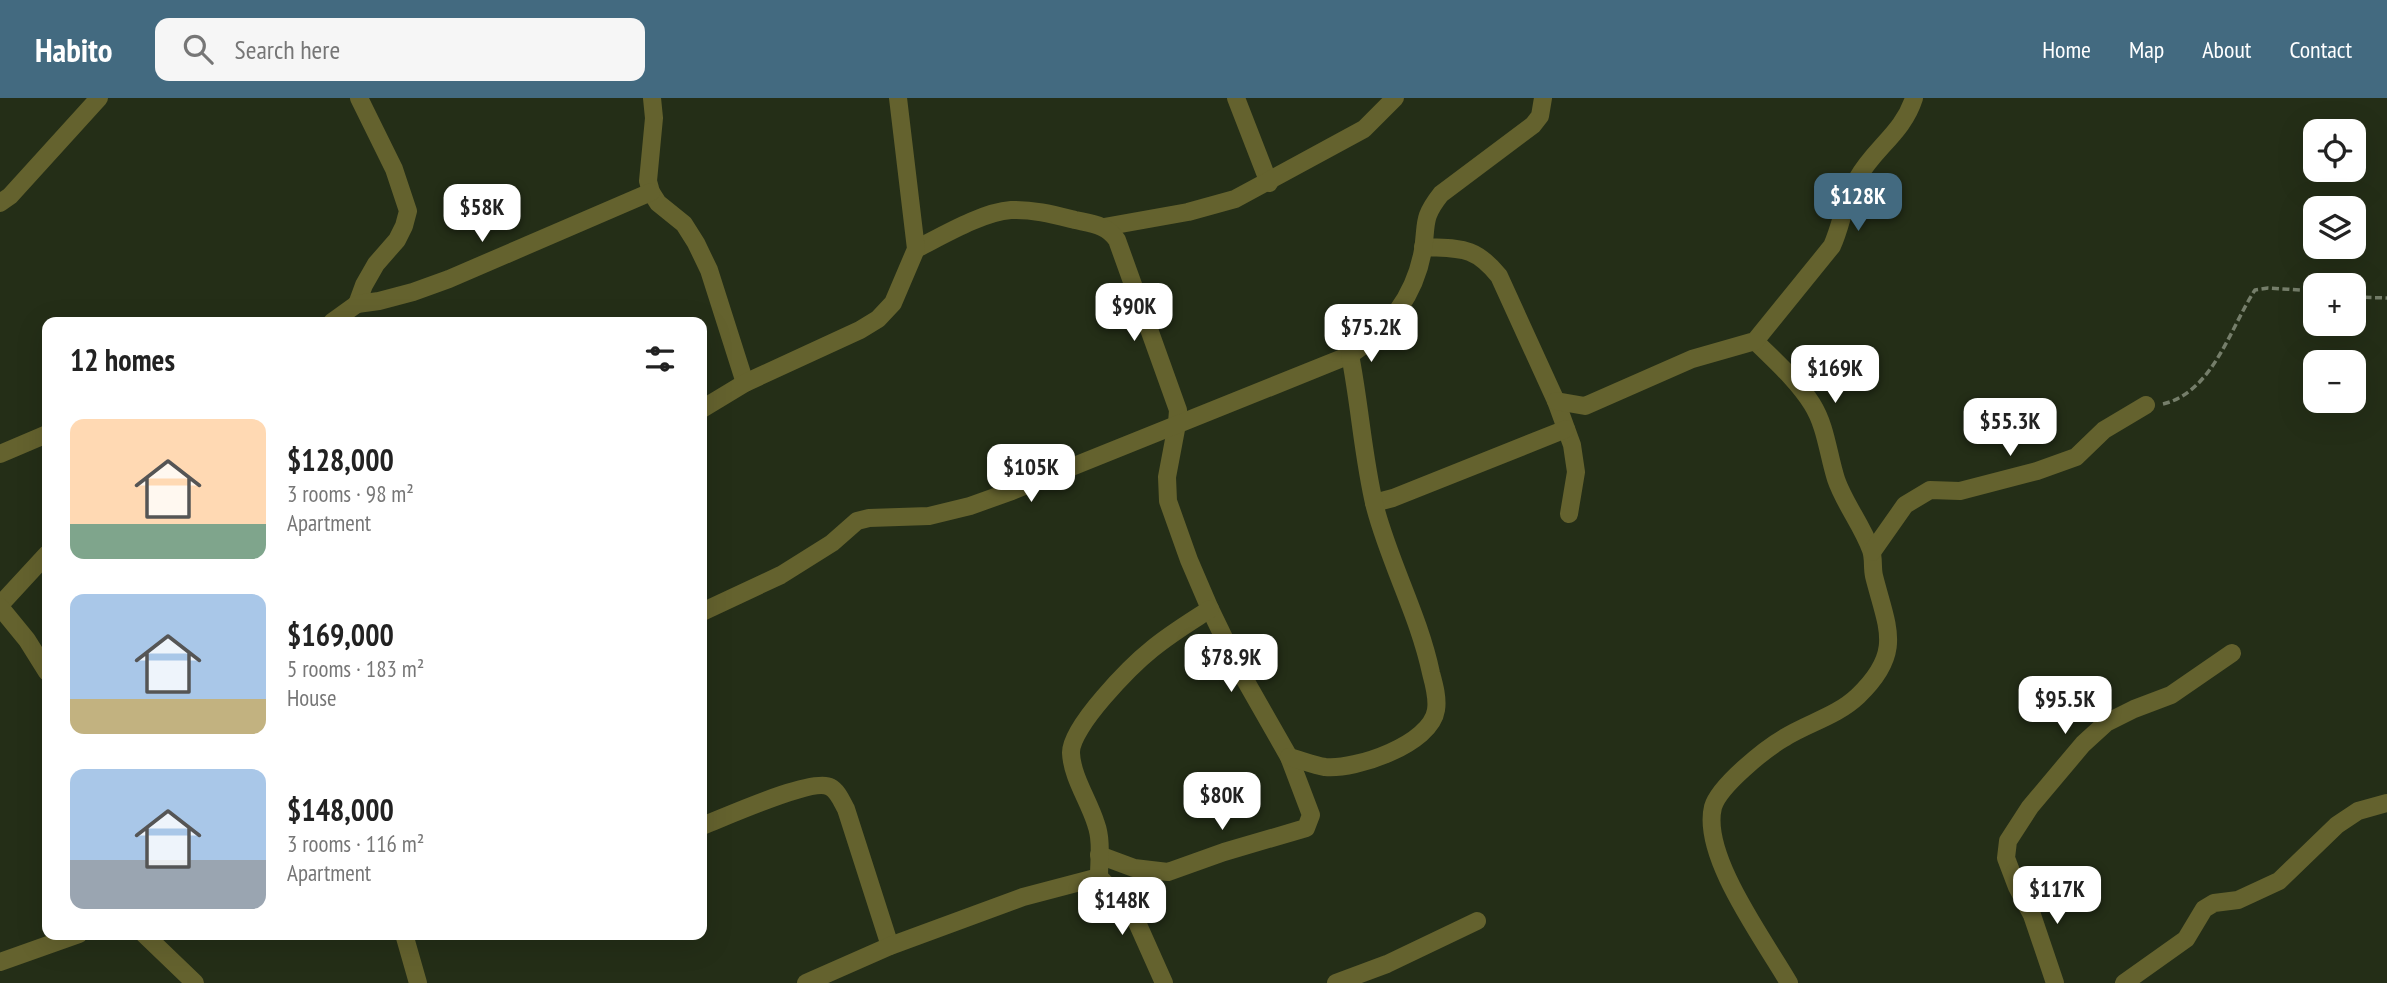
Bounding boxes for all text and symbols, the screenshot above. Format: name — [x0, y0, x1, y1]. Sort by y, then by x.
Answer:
search box — [155, 18, 645, 81]
text: Habito — [35, 28, 113, 71]
icon: search — [179, 30, 217, 68]
text: Search here — [235, 33, 340, 66]
text: Home — [2042, 34, 2091, 65]
text: Map — [2129, 34, 2164, 65]
text: About — [2202, 34, 2251, 65]
text: Contact — [2289, 34, 2352, 65]
map controls — [2303, 119, 2366, 413]
button: locate — [2303, 119, 2366, 182]
pin: $128K — [1809, 174, 1907, 233]
text: $128K — [1830, 181, 1886, 210]
pin: $58K — [441, 184, 523, 244]
text: $58K — [460, 192, 504, 221]
button: layers — [2303, 196, 2366, 259]
button: + — [2303, 273, 2366, 336]
pin: $90K — [1093, 284, 1175, 343]
text: $90K — [1112, 291, 1156, 320]
pin: $75.2K — [1314, 304, 1428, 364]
text: $75.2K — [1341, 312, 1401, 341]
text: 12 homes — [70, 340, 175, 379]
icon: filters — [641, 340, 679, 378]
pin: $169K — [1786, 345, 1884, 405]
button: − — [2303, 350, 2366, 413]
text: $169K — [1807, 353, 1863, 382]
pin: $55.3K — [1953, 398, 2067, 458]
text: $55.3K — [1980, 406, 2040, 435]
text: $128,000 — [287, 440, 394, 479]
pin: $105K — [982, 444, 1080, 504]
icon: home — [126, 447, 210, 531]
text: $105K — [1003, 452, 1059, 481]
text: 3 rooms · 98 m² — [287, 479, 414, 508]
text: Apartment — [287, 508, 371, 537]
text: $169,000 — [287, 615, 394, 654]
icon: home — [126, 622, 210, 706]
pin: $78.9K — [1174, 634, 1288, 694]
text: $78.9K — [1201, 642, 1261, 671]
text: 5 rooms · 183 m² — [287, 654, 424, 683]
pin: $95.5K — [2008, 676, 2122, 736]
text: House — [287, 683, 337, 712]
text: $95.5K — [2035, 684, 2095, 713]
pin: $80K — [1181, 772, 1263, 832]
text: $80K — [1200, 780, 1244, 809]
text: $148,000 — [287, 790, 394, 829]
icon: home — [126, 797, 210, 881]
text: 3 rooms · 116 m² — [287, 829, 424, 858]
text: Apartment — [287, 858, 371, 887]
pin: $117K — [2008, 866, 2106, 926]
text: $117K — [2029, 874, 2085, 903]
pin: $148K — [1073, 878, 1171, 937]
text: $148K — [1094, 885, 1150, 914]

